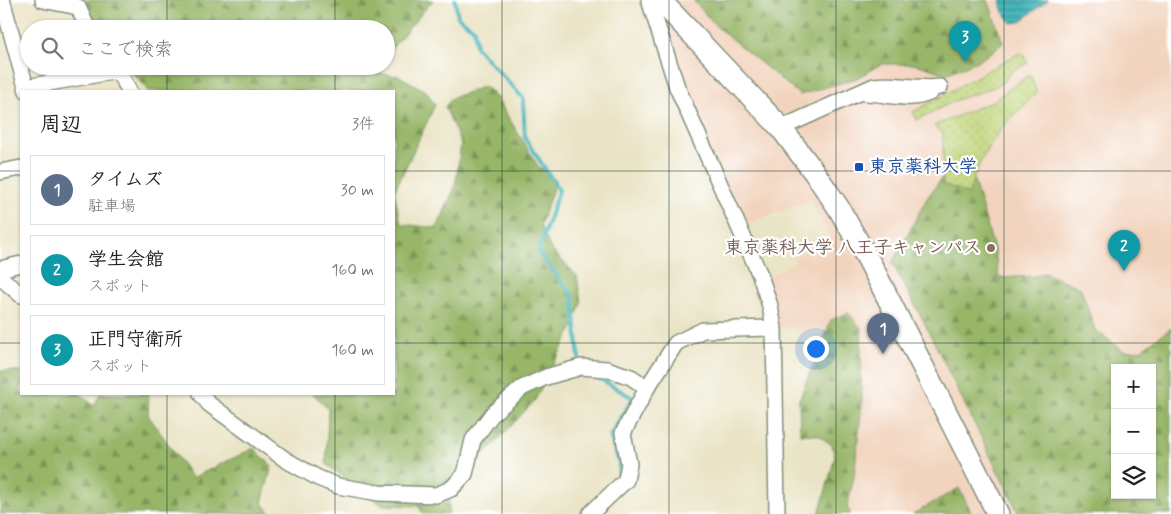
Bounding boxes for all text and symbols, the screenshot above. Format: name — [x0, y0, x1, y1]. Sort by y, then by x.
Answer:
search box — [20, 20, 395, 75]
pin: 3 — [949, 21, 981, 62]
icon: search — [38, 34, 66, 62]
text: ここで検索 — [78, 37, 173, 62]
text: 周辺 — [40, 111, 82, 139]
text: 3件 — [352, 114, 375, 135]
place label: 東京薬科大学 — [869, 155, 977, 179]
marker: 東京薬科大学 — [853, 161, 865, 173]
text: タイムズ — [88, 167, 162, 192]
text: 1 — [53, 180, 61, 201]
text: 30 m — [341, 180, 374, 201]
text: 駐車場 — [88, 196, 136, 217]
pin: 2 — [1108, 230, 1140, 271]
place label: 東京薬科大学 八王子キャンパス — [725, 236, 981, 260]
marker: 東京薬科大学 八王子キャンパス — [985, 242, 997, 254]
text: 学生会館 — [88, 247, 164, 272]
text: 2 — [53, 260, 61, 281]
text: 160 m — [331, 260, 374, 281]
text: スポット — [88, 276, 152, 297]
pin: 1 — [867, 313, 899, 354]
text: 正門守衛所 — [88, 327, 183, 352]
your location — [803, 336, 829, 362]
text: 3 — [53, 340, 61, 361]
text: 160 m — [331, 340, 374, 361]
text: スポット — [88, 356, 152, 377]
map controls — [1111, 364, 1156, 499]
button: + — [1111, 364, 1156, 409]
button: − — [1111, 409, 1156, 454]
button: layers — [1111, 454, 1156, 499]

